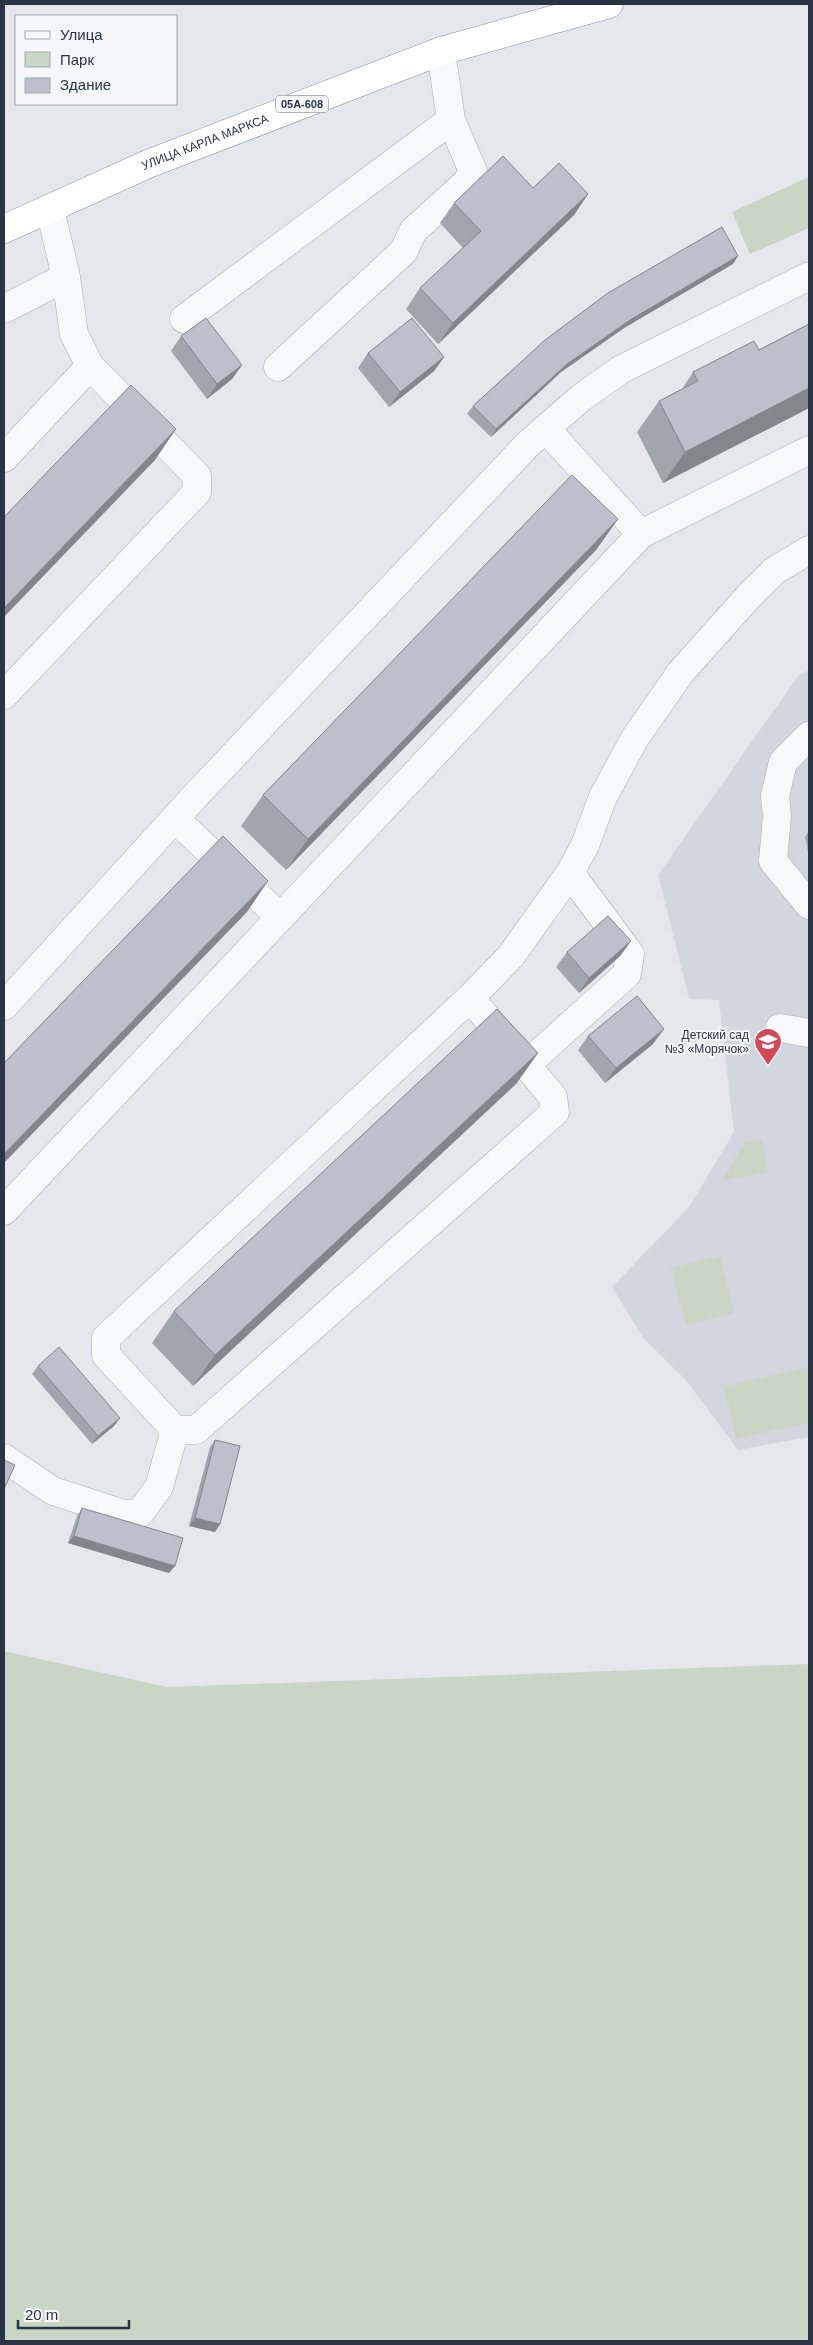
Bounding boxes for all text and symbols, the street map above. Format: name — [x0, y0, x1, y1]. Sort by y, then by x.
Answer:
legend — [15, 15, 178, 105]
text: Улица — [60, 26, 103, 43]
text: Парк — [60, 51, 94, 68]
text: Здание — [60, 76, 111, 93]
road number: 05А-608 — [276, 96, 328, 112]
street label: УЛИЦА КАРЛА МАРКСА — [139, 111, 270, 173]
school or university icon: Детский сад №3 «Морячок» — [753, 1027, 783, 1066]
place label: Детский сад №3 «Морячок» — [665, 1028, 749, 1056]
scale bar — [18, 2298, 129, 2330]
text: 20 m — [25, 2306, 58, 2323]

